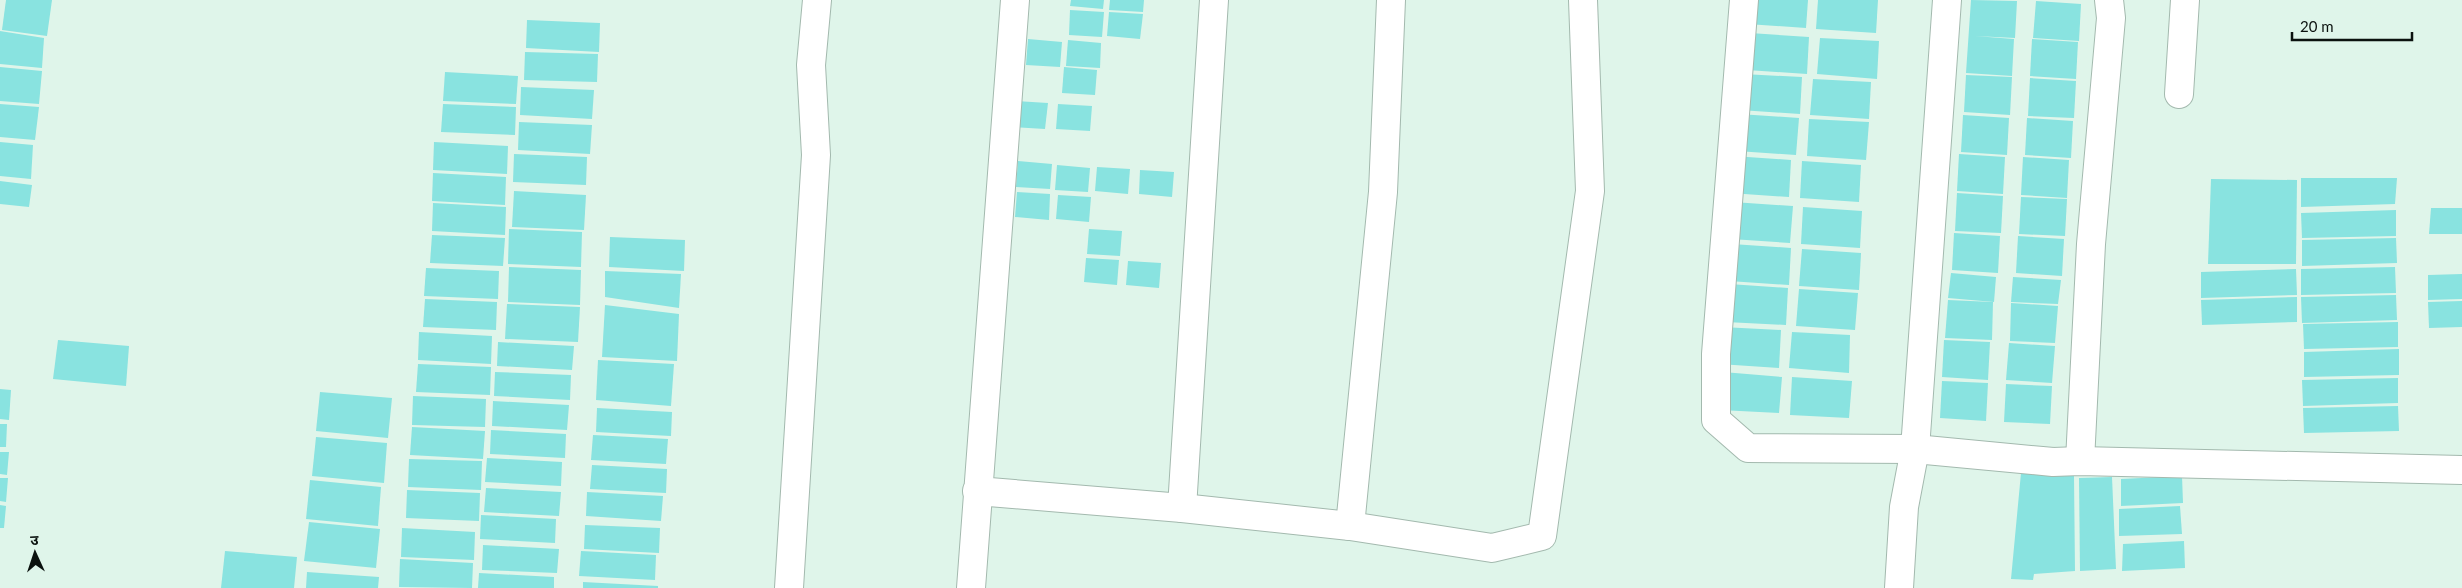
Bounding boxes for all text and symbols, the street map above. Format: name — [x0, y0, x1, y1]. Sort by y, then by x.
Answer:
scale bar — [2292, 10, 2412, 42]
text: 20 m — [2300, 17, 2334, 35]
north arrow — [10, 528, 60, 578]
text: उ — [30, 531, 40, 548]

